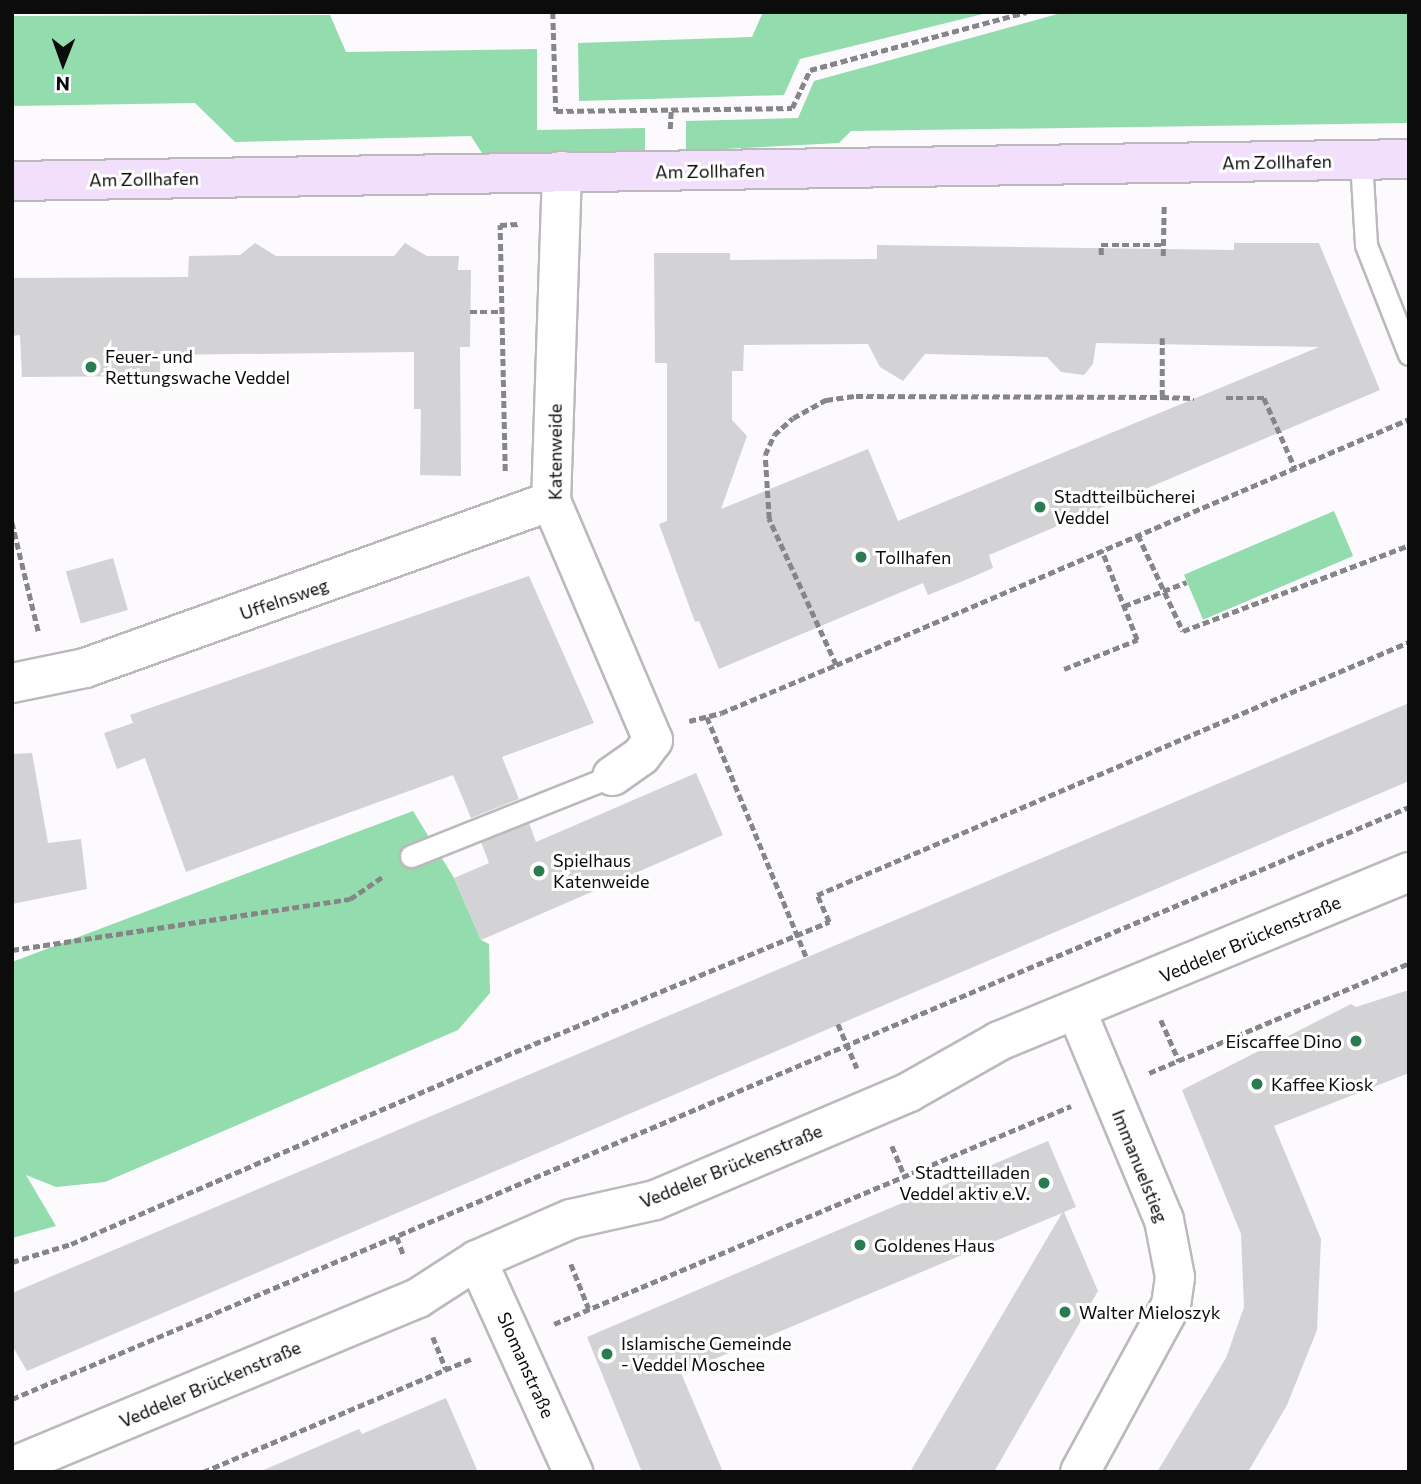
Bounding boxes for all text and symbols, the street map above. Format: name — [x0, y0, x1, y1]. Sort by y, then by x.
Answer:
north arrow — [28, 28, 98, 98]
text: N — [55, 73, 70, 96]
street label: Am Zollhafen — [1222, 150, 1332, 174]
street label: Am Zollhafen — [655, 159, 765, 183]
street label: Am Zollhafen — [89, 167, 199, 191]
place label: Feuer- und Rettungswache Veddel — [105, 346, 290, 388]
marker: Feuer- und Rettungswache Veddel — [83, 359, 99, 375]
street label: Katenweide — [544, 404, 566, 500]
place label: Stadtteilbücherei Veddel — [1054, 486, 1195, 528]
marker: Stadtteilbücherei Veddel — [1032, 499, 1048, 515]
place label: Tollhafen — [875, 546, 951, 568]
marker: Tollhafen — [853, 549, 869, 565]
street label: Uffelnsweg — [237, 574, 331, 624]
place label: Spielhaus Katenweide — [553, 850, 649, 892]
marker: Spielhaus Katenweide — [531, 863, 547, 879]
street label: Veddeler Brückenstraße — [1156, 891, 1344, 987]
place label: Eiscaffee Dino — [1225, 1030, 1342, 1052]
marker: Eiscaffee Dino — [1348, 1033, 1364, 1049]
place label: Kaffee Kiosk — [1271, 1073, 1374, 1095]
marker: Kaffee Kiosk — [1249, 1076, 1265, 1092]
street label: Immanuelstieg — [1108, 1106, 1172, 1226]
street label: Veddeler Brückenstraße — [637, 1119, 825, 1213]
place label: Stadtteilladen Veddel aktiv e.V. — [899, 1162, 1030, 1204]
marker: Stadtteilladen Veddel aktiv e.V. — [1036, 1175, 1052, 1191]
place label: Goldenes Haus — [874, 1234, 995, 1256]
marker: Goldenes Haus — [852, 1237, 868, 1253]
place label: Walter Mieloszyk — [1079, 1301, 1220, 1323]
marker: Walter Mieloszyk — [1057, 1304, 1073, 1320]
street label: Slomanstraße — [493, 1309, 559, 1421]
place label: Islamische Gemeinde - Veddel Moschee — [621, 1333, 792, 1376]
street label: Veddeler Brückenstraße — [116, 1336, 304, 1432]
marker: Islamische Gemeinde - Veddel Moschee — [599, 1346, 615, 1362]

